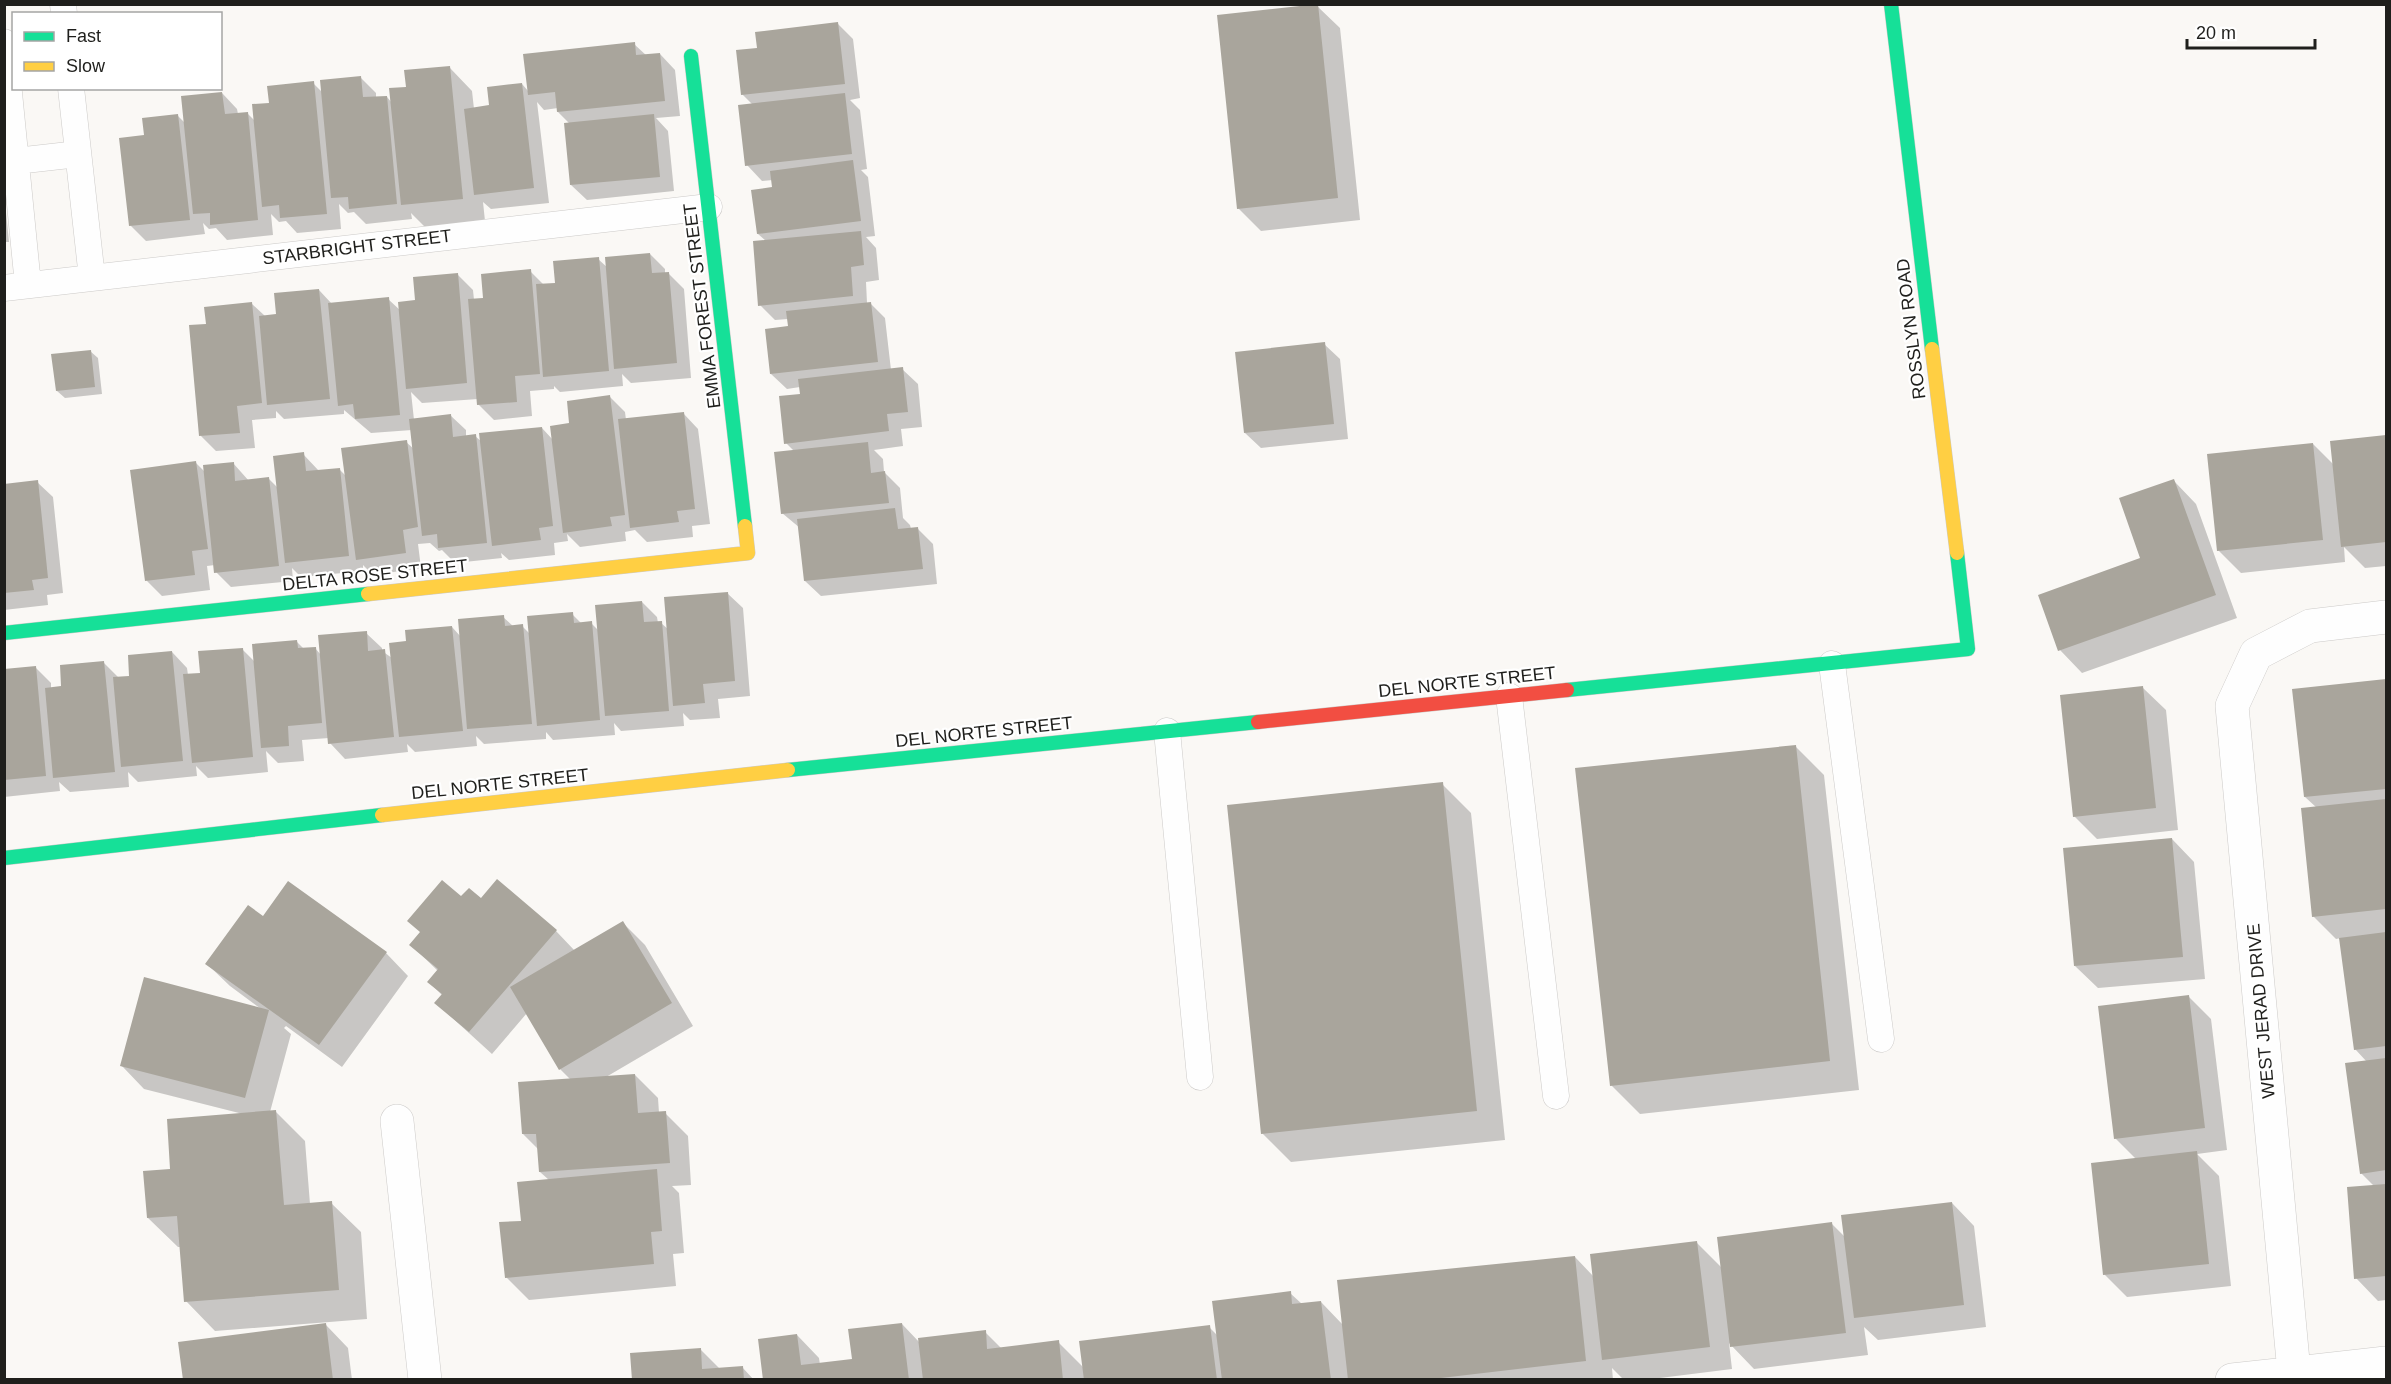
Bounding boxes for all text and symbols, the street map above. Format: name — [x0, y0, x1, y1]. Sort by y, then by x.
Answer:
legend — [12, 12, 222, 90]
scale bar — [2187, 12, 2314, 50]
text: 20 m — [2196, 23, 2236, 43]
text: Fast — [66, 26, 101, 46]
text: Slow — [66, 56, 106, 76]
street label: EMMA FOREST STREET — [679, 202, 725, 410]
street label: STARBRIGHT STREET — [261, 225, 453, 269]
street label: ROSSLYN ROAD — [1892, 257, 1930, 401]
street label: DELTA ROSE STREET — [281, 555, 469, 595]
street label: DEL NORTE STREET — [1377, 663, 1557, 701]
street label: DEL NORTE STREET — [894, 713, 1074, 751]
street label: DEL NORTE STREET — [410, 765, 590, 803]
street label: WEST JERAD DRIVE — [2243, 923, 2279, 1099]

